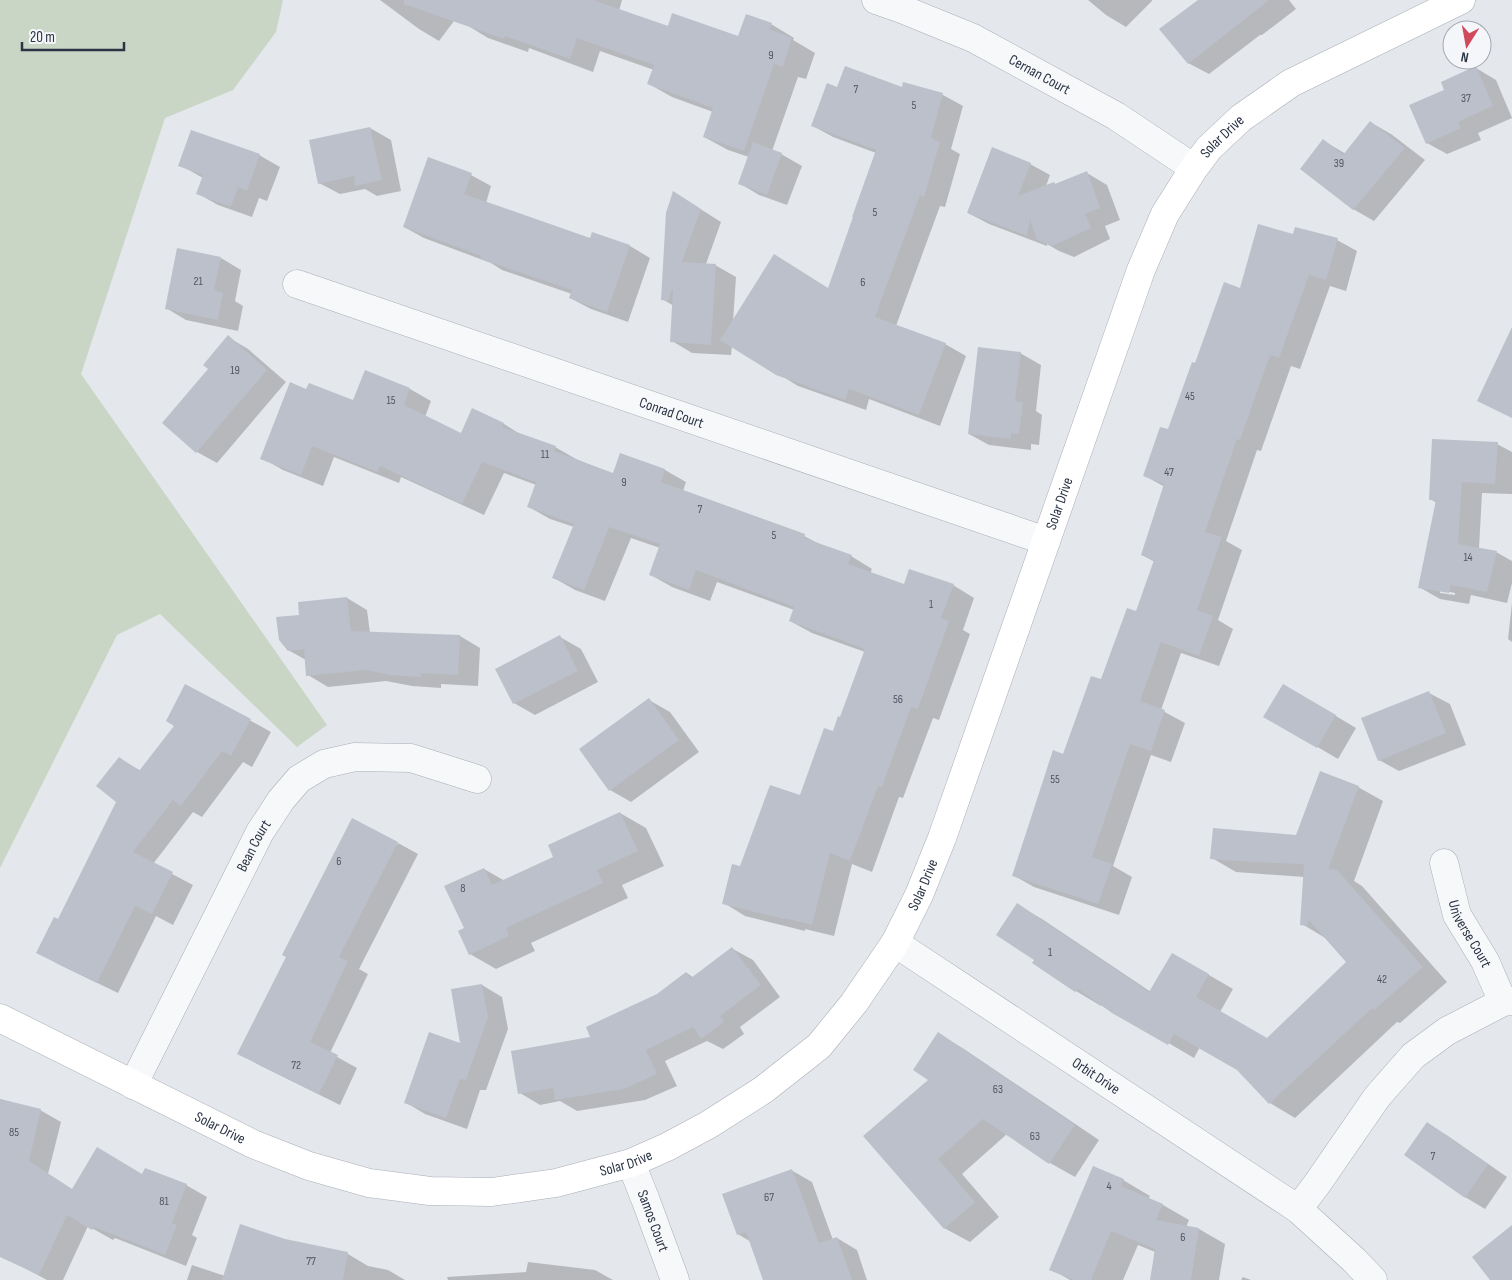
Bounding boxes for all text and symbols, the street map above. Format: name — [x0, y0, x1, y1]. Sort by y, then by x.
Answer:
scale bar — [22, 20, 125, 52]
north arrow — [1442, 20, 1492, 70]
text: 20 m — [30, 28, 55, 47]
house number: 9 — [768, 48, 774, 63]
text: N — [1459, 48, 1470, 66]
street label: Cernan Court — [1005, 50, 1074, 99]
house number: 7 — [854, 82, 859, 97]
house number: 37 — [1461, 91, 1471, 106]
house number: 5 — [912, 98, 917, 113]
street label: Solar Drive — [1196, 111, 1248, 162]
house number: 39 — [1334, 156, 1344, 171]
house number: 5 — [873, 205, 878, 220]
house number: 21 — [193, 274, 203, 289]
house number: 6 — [860, 275, 866, 290]
house number: 19 — [230, 363, 240, 378]
house number: 45 — [1185, 389, 1195, 404]
house number: 15 — [386, 393, 396, 408]
street label: Conrad Court — [637, 393, 707, 433]
house number: 11 — [541, 447, 550, 462]
house number: 47 — [1164, 465, 1174, 480]
house number: 9 — [621, 475, 627, 490]
street label: Solar Drive — [1041, 475, 1077, 532]
house number: 7 — [698, 502, 703, 517]
house number: 5 — [772, 528, 777, 543]
house number: 14 — [1463, 550, 1473, 565]
house number: 1 — [929, 597, 934, 612]
house number: 56 — [893, 692, 903, 707]
house number: 55 — [1050, 772, 1060, 787]
street label: Bean Court — [232, 816, 275, 875]
house number: 6 — [336, 854, 342, 869]
street label: Solar Drive — [903, 856, 942, 914]
house number: 8 — [460, 881, 466, 896]
street label: Universe Court — [1444, 898, 1496, 971]
house number: 1 — [1048, 945, 1053, 960]
house number: 42 — [1377, 972, 1387, 987]
street label: Orbit Drive — [1068, 1053, 1124, 1099]
house number: 72 — [291, 1058, 301, 1073]
house number: 63 — [993, 1082, 1003, 1097]
street label: Solar Drive — [192, 1107, 249, 1148]
house number: 85 — [9, 1125, 19, 1140]
house number: 63 — [1030, 1129, 1040, 1144]
street label: Solar Drive — [598, 1145, 655, 1180]
house number: 7 — [1431, 1149, 1436, 1164]
house number: 4 — [1106, 1179, 1112, 1194]
street label: Samos Court — [633, 1187, 673, 1255]
house number: 67 — [764, 1190, 774, 1205]
house number: 81 — [159, 1194, 170, 1209]
house number: 6 — [1180, 1230, 1186, 1245]
house number: 77 — [306, 1254, 316, 1269]

